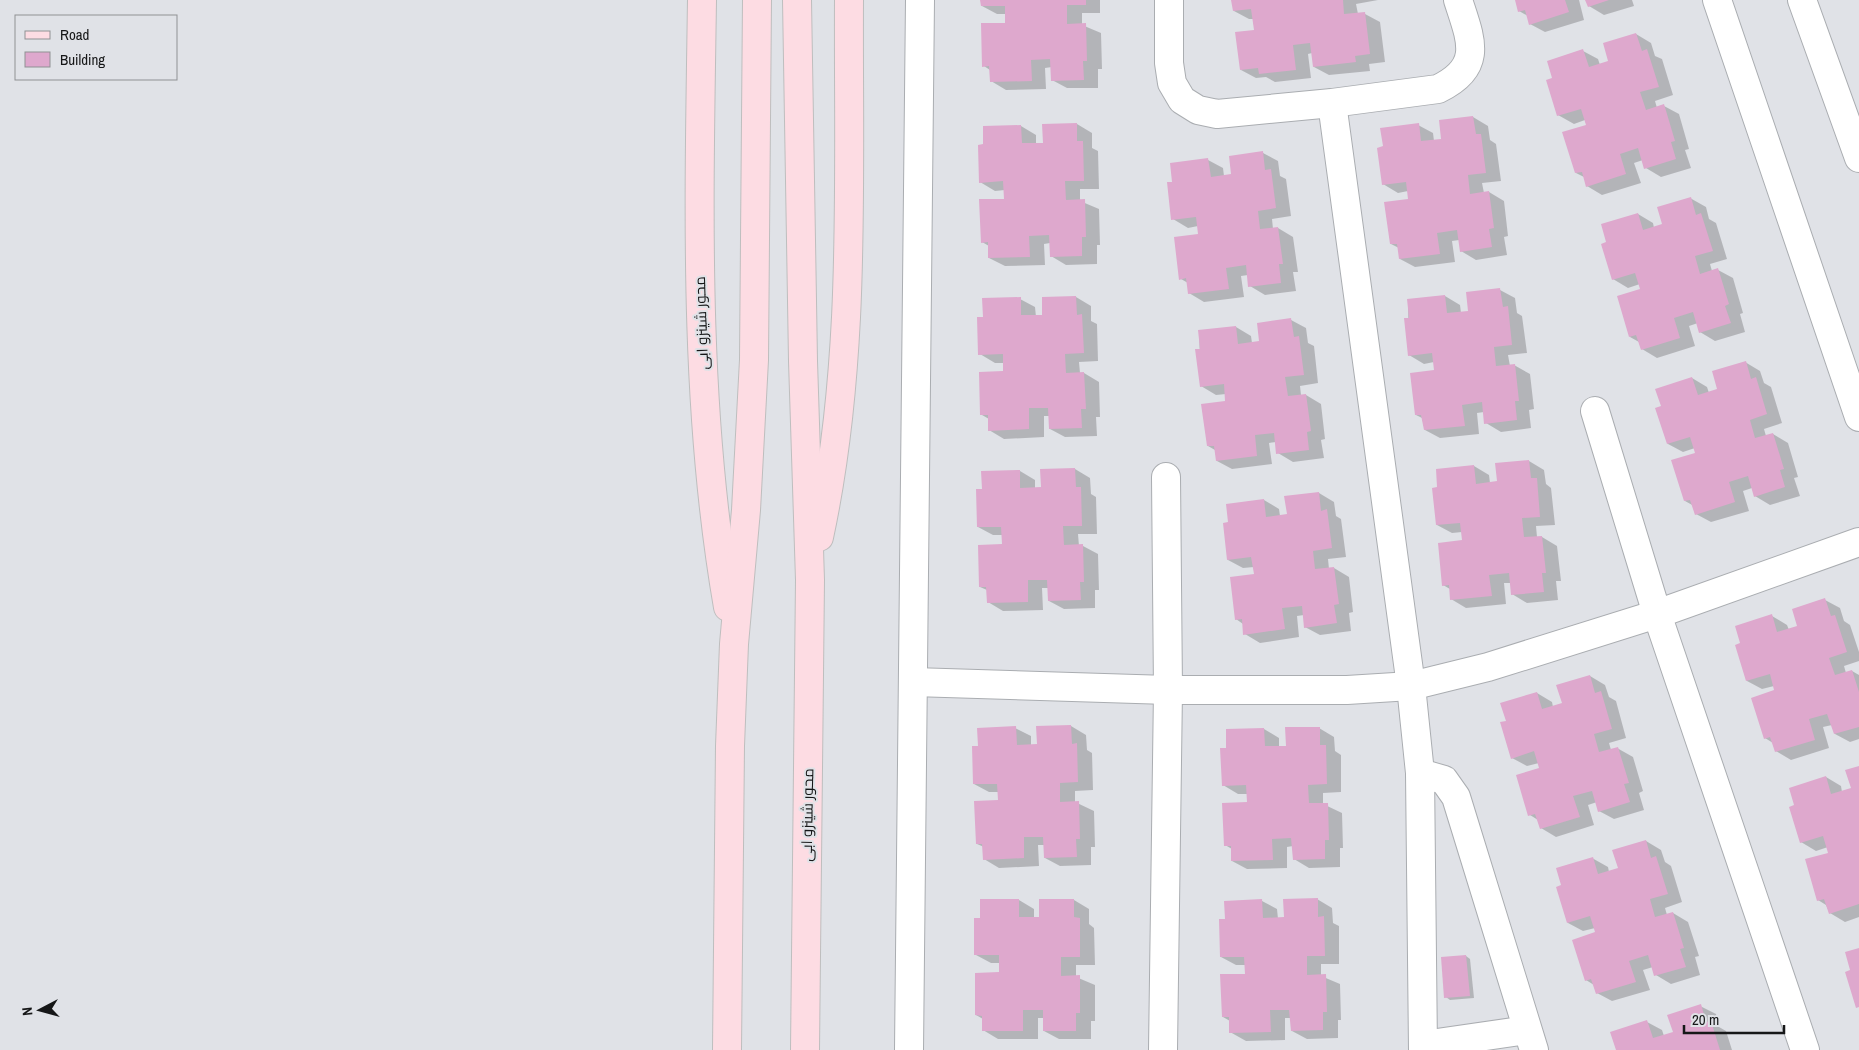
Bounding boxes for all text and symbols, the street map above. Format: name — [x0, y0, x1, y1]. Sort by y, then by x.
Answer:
legend — [15, 15, 178, 80]
text: Road — [60, 24, 89, 45]
text: Building — [60, 49, 105, 70]
street label: محور شينزو ابى — [689, 276, 713, 370]
street label: محور شينزو ابى — [796, 768, 818, 862]
north arrow — [15, 985, 65, 1035]
scale bar — [1684, 1002, 1784, 1034]
text: N — [18, 1006, 36, 1016]
text: 20 m — [1692, 1009, 1719, 1030]

